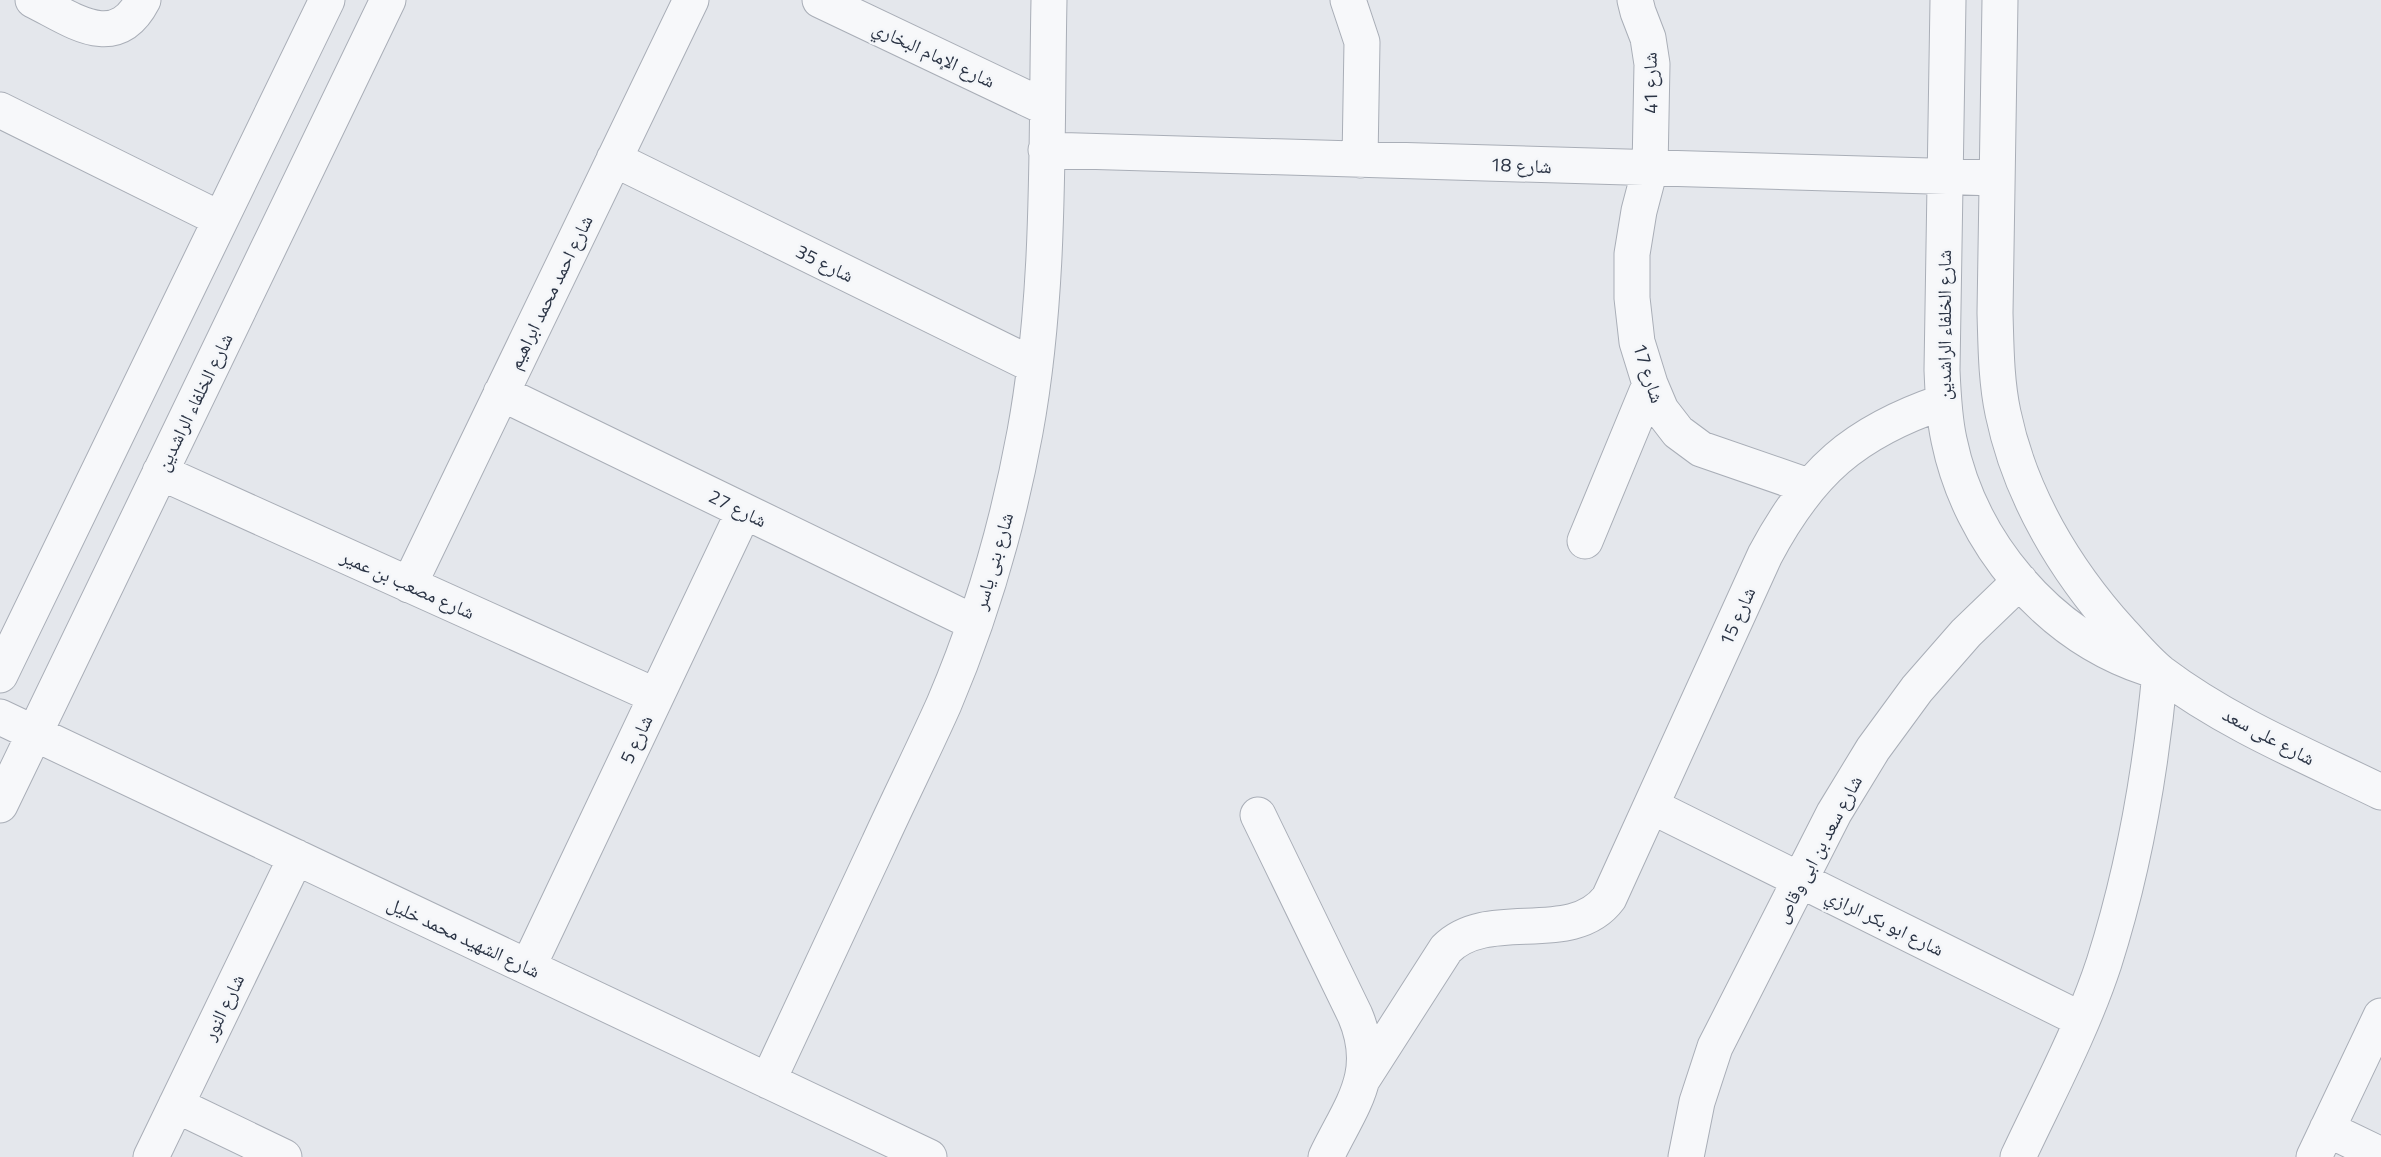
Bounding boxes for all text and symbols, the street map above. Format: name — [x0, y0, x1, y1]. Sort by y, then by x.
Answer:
street label: شارع الإمام البخاري — [867, 12, 1000, 96]
street label: شارع 41 — [1634, 52, 1665, 114]
street label: شارع 18 — [1490, 149, 1552, 180]
street label: شارع احمد محمد ابراهيم — [500, 210, 600, 374]
street label: شارع 35 — [791, 236, 859, 289]
street label: شارع الخلفاء الراشدين — [1929, 250, 1958, 400]
street label: شارع الخلفاء الراشدين — [147, 328, 240, 476]
street label: شارع 17 — [1626, 339, 1673, 407]
street label: شارع 27 — [704, 481, 772, 534]
street label: شارع بنى ياسر — [965, 509, 1020, 614]
street label: شارع مصعب بن عمير — [336, 541, 480, 626]
street label: شارع 15 — [1711, 582, 1762, 650]
street label: شارع على سعد — [2218, 699, 2321, 772]
street label: شارع 5 — [612, 710, 659, 768]
street label: شارع سعد بن ابى وقاص — [1766, 770, 1869, 928]
street label: شارع ابو بكر الرازي — [1820, 880, 1949, 964]
street label: شارع الشهيد محمد خليل — [383, 888, 546, 985]
street label: شارع النور — [194, 969, 251, 1046]

